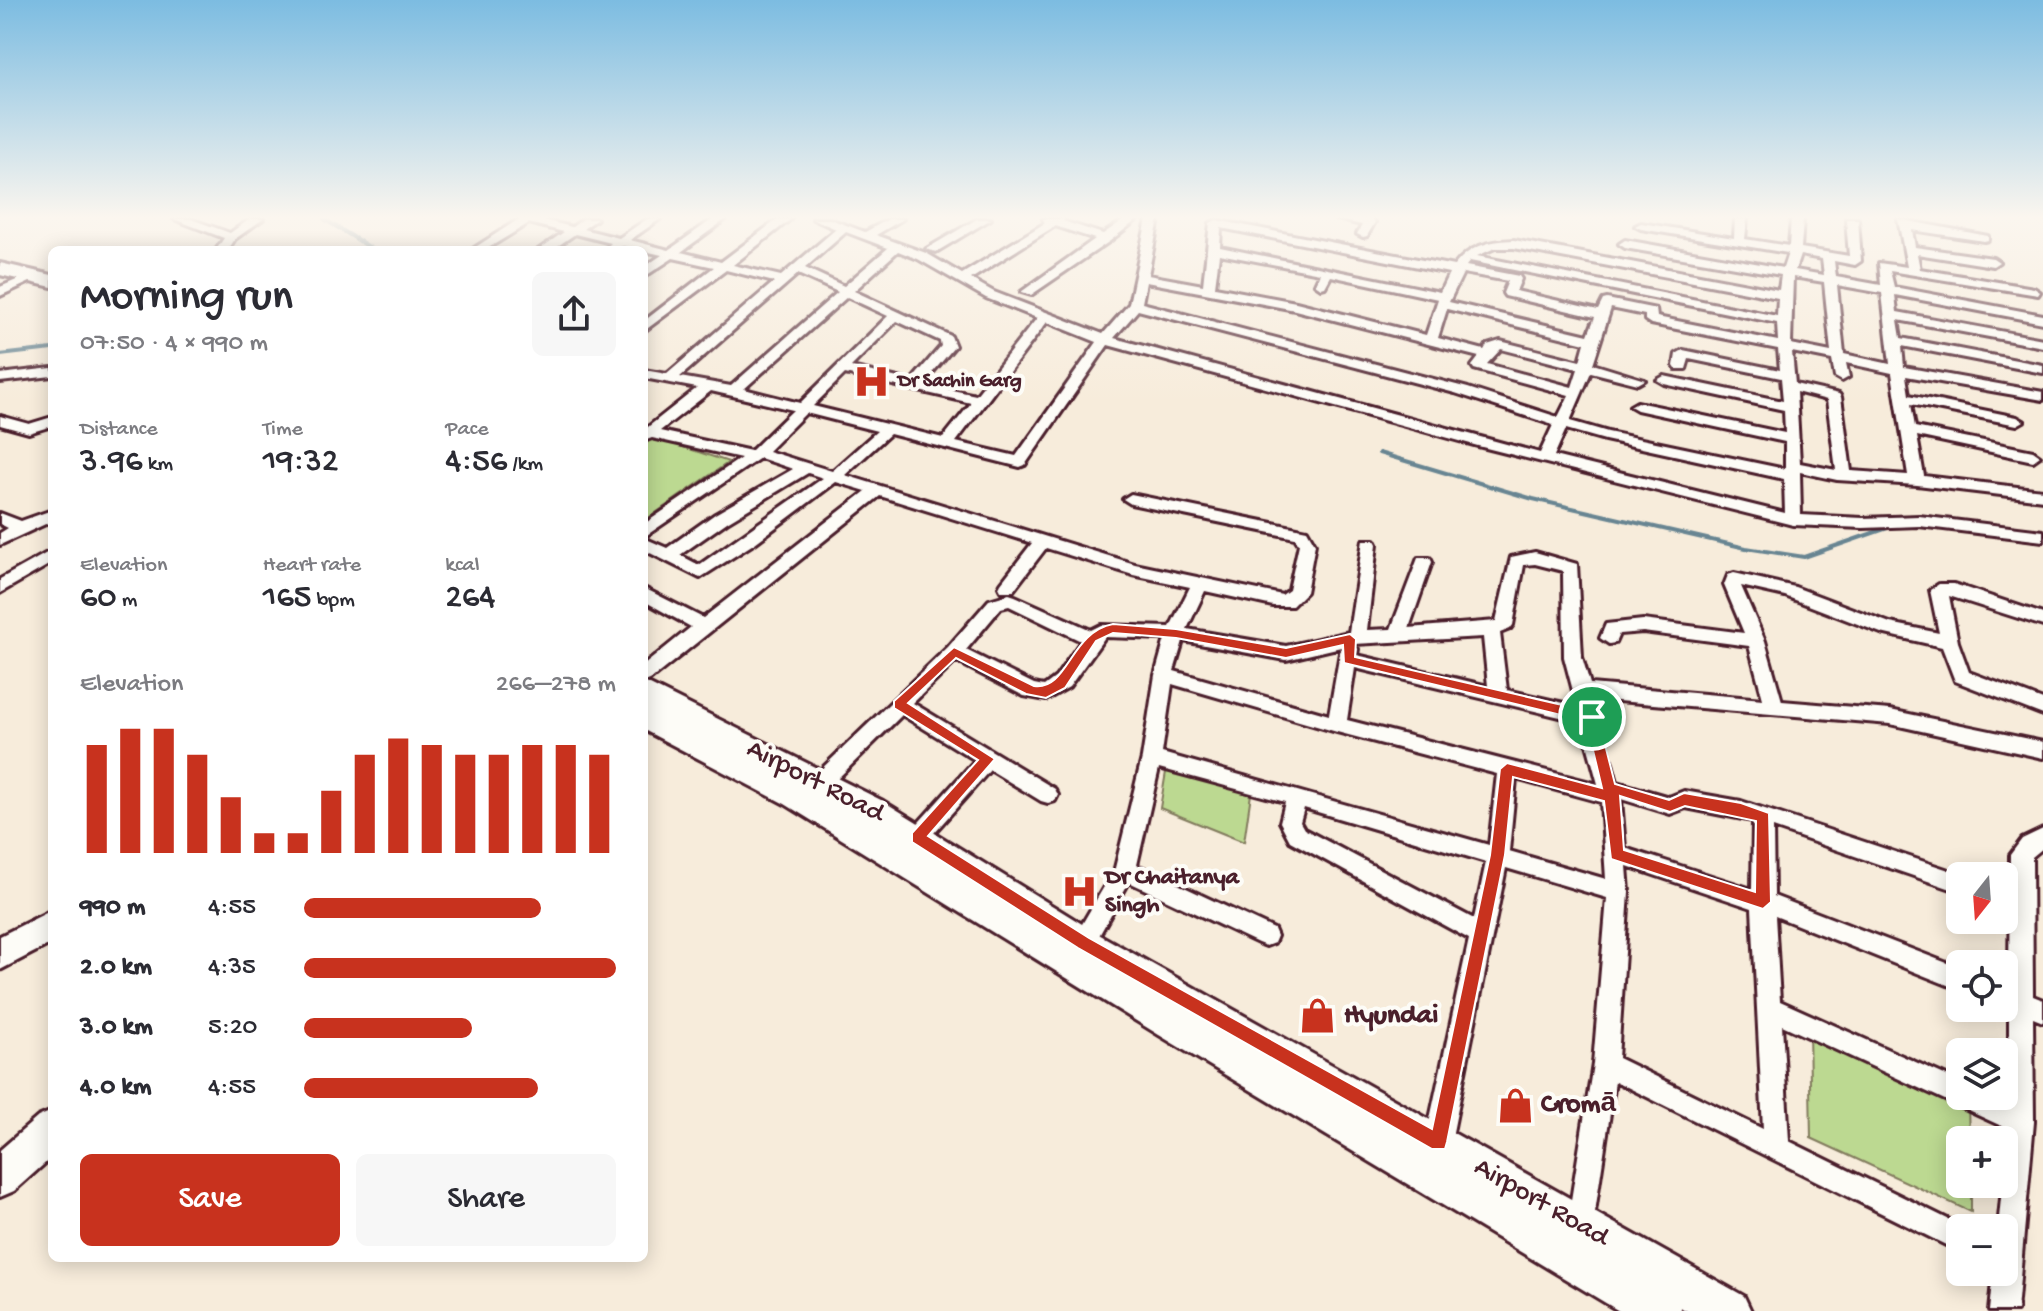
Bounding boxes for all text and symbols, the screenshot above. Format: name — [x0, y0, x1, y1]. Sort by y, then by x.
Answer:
button: share — [532, 272, 616, 356]
text: Morning run — [80, 273, 293, 325]
text: 07:50 · 4 × 990 m — [80, 329, 268, 360]
hospital icon: Dr Sachin Garg — [853, 363, 891, 401]
place label: Dr Sachin Garg — [896, 371, 1022, 394]
text: Distance — [80, 417, 158, 443]
text: Time — [263, 417, 303, 443]
text: Pace — [445, 417, 489, 443]
text: 3.96 — [80, 443, 143, 483]
text: 19:32 — [263, 443, 338, 483]
text: 4:56 — [445, 443, 507, 483]
text: km — [143, 452, 173, 478]
text: /km — [507, 452, 543, 478]
text: Elevation — [80, 553, 167, 579]
text: Heart rate — [263, 553, 361, 579]
text: kcal — [445, 553, 480, 579]
text: 60 — [80, 579, 117, 619]
text: 165 — [263, 579, 312, 619]
text: 264 — [445, 579, 495, 619]
text: m — [117, 588, 137, 614]
text: bpm — [312, 588, 355, 614]
text: Elevation — [80, 670, 183, 701]
text: 266–278 m — [496, 670, 616, 701]
pin — [1558, 683, 1626, 751]
icon: arrive — [1570, 695, 1614, 739]
street label: Airport Road — [741, 733, 892, 832]
north arrow — [1946, 862, 2018, 934]
map controls — [1946, 862, 2018, 1286]
place label: Dr Chaitanya Singh — [1103, 864, 1241, 921]
hospital icon: Dr Chaitanya Singh — [1060, 873, 1098, 911]
text: 990 m — [80, 893, 145, 924]
text: 4:55 — [208, 893, 256, 924]
button: locate — [1946, 950, 2018, 1022]
text: 2.0 km — [80, 953, 152, 984]
text: 4:35 — [208, 953, 256, 984]
shop icon: Hyundai — [1299, 997, 1337, 1035]
place label: Hyundai — [1344, 1000, 1438, 1033]
text: 3.0 km — [80, 1013, 153, 1044]
text: 5:20 — [208, 1013, 257, 1044]
button: layers — [1946, 1038, 2018, 1110]
text: 4.0 km — [80, 1073, 151, 1104]
text: 4:55 — [208, 1073, 256, 1104]
shop icon: Cromā — [1496, 1086, 1534, 1124]
place label: Cromā — [1541, 1089, 1617, 1122]
button: + — [1946, 1126, 2018, 1198]
street label: Airport Road — [1468, 1151, 1616, 1256]
button: Save — [80, 1154, 340, 1246]
button: Share — [356, 1154, 616, 1246]
button: − — [1946, 1214, 2018, 1286]

